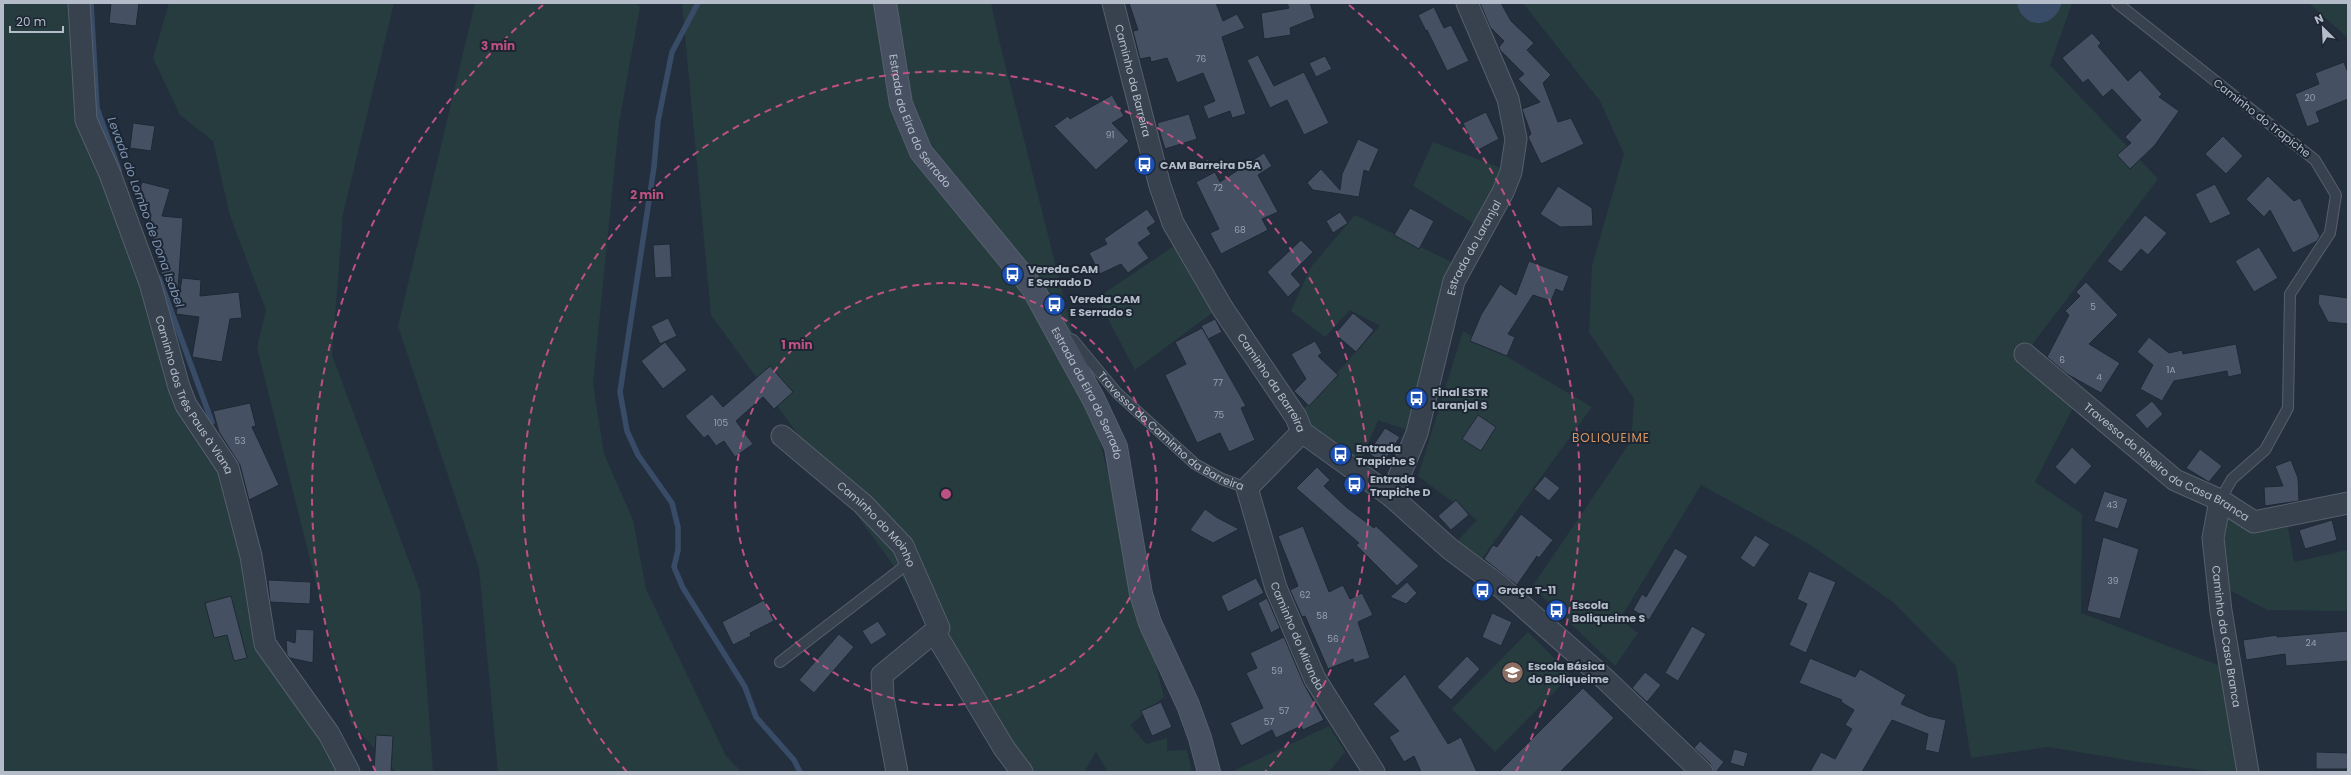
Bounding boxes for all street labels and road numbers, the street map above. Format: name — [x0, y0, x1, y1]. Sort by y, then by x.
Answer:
street label: Caminho da Barreira — [1111, 23, 1155, 138]
street label: Estrada da Eira do Serrado — [885, 53, 955, 191]
street label: Caminho do Trapiche — [2210, 75, 2314, 161]
street label: Estrada do Laranjal — [1443, 197, 1505, 297]
street label: Caminho dos Três Paus à Viana — [151, 314, 237, 476]
street label: Estrada da Eira do Serrado — [1048, 324, 1126, 461]
street label: Caminho da Barreira — [1234, 330, 1309, 435]
street label: Travessa do Caminho da Barreira — [1094, 368, 1246, 494]
street label: Travessa do Ribeiro da Casa Branca — [2080, 399, 2253, 525]
street label: Caminho do Moinho — [834, 477, 919, 570]
street label: Caminho da Casa Branca — [2208, 565, 2245, 709]
street label: Caminho do Miranda — [1267, 580, 1328, 693]

